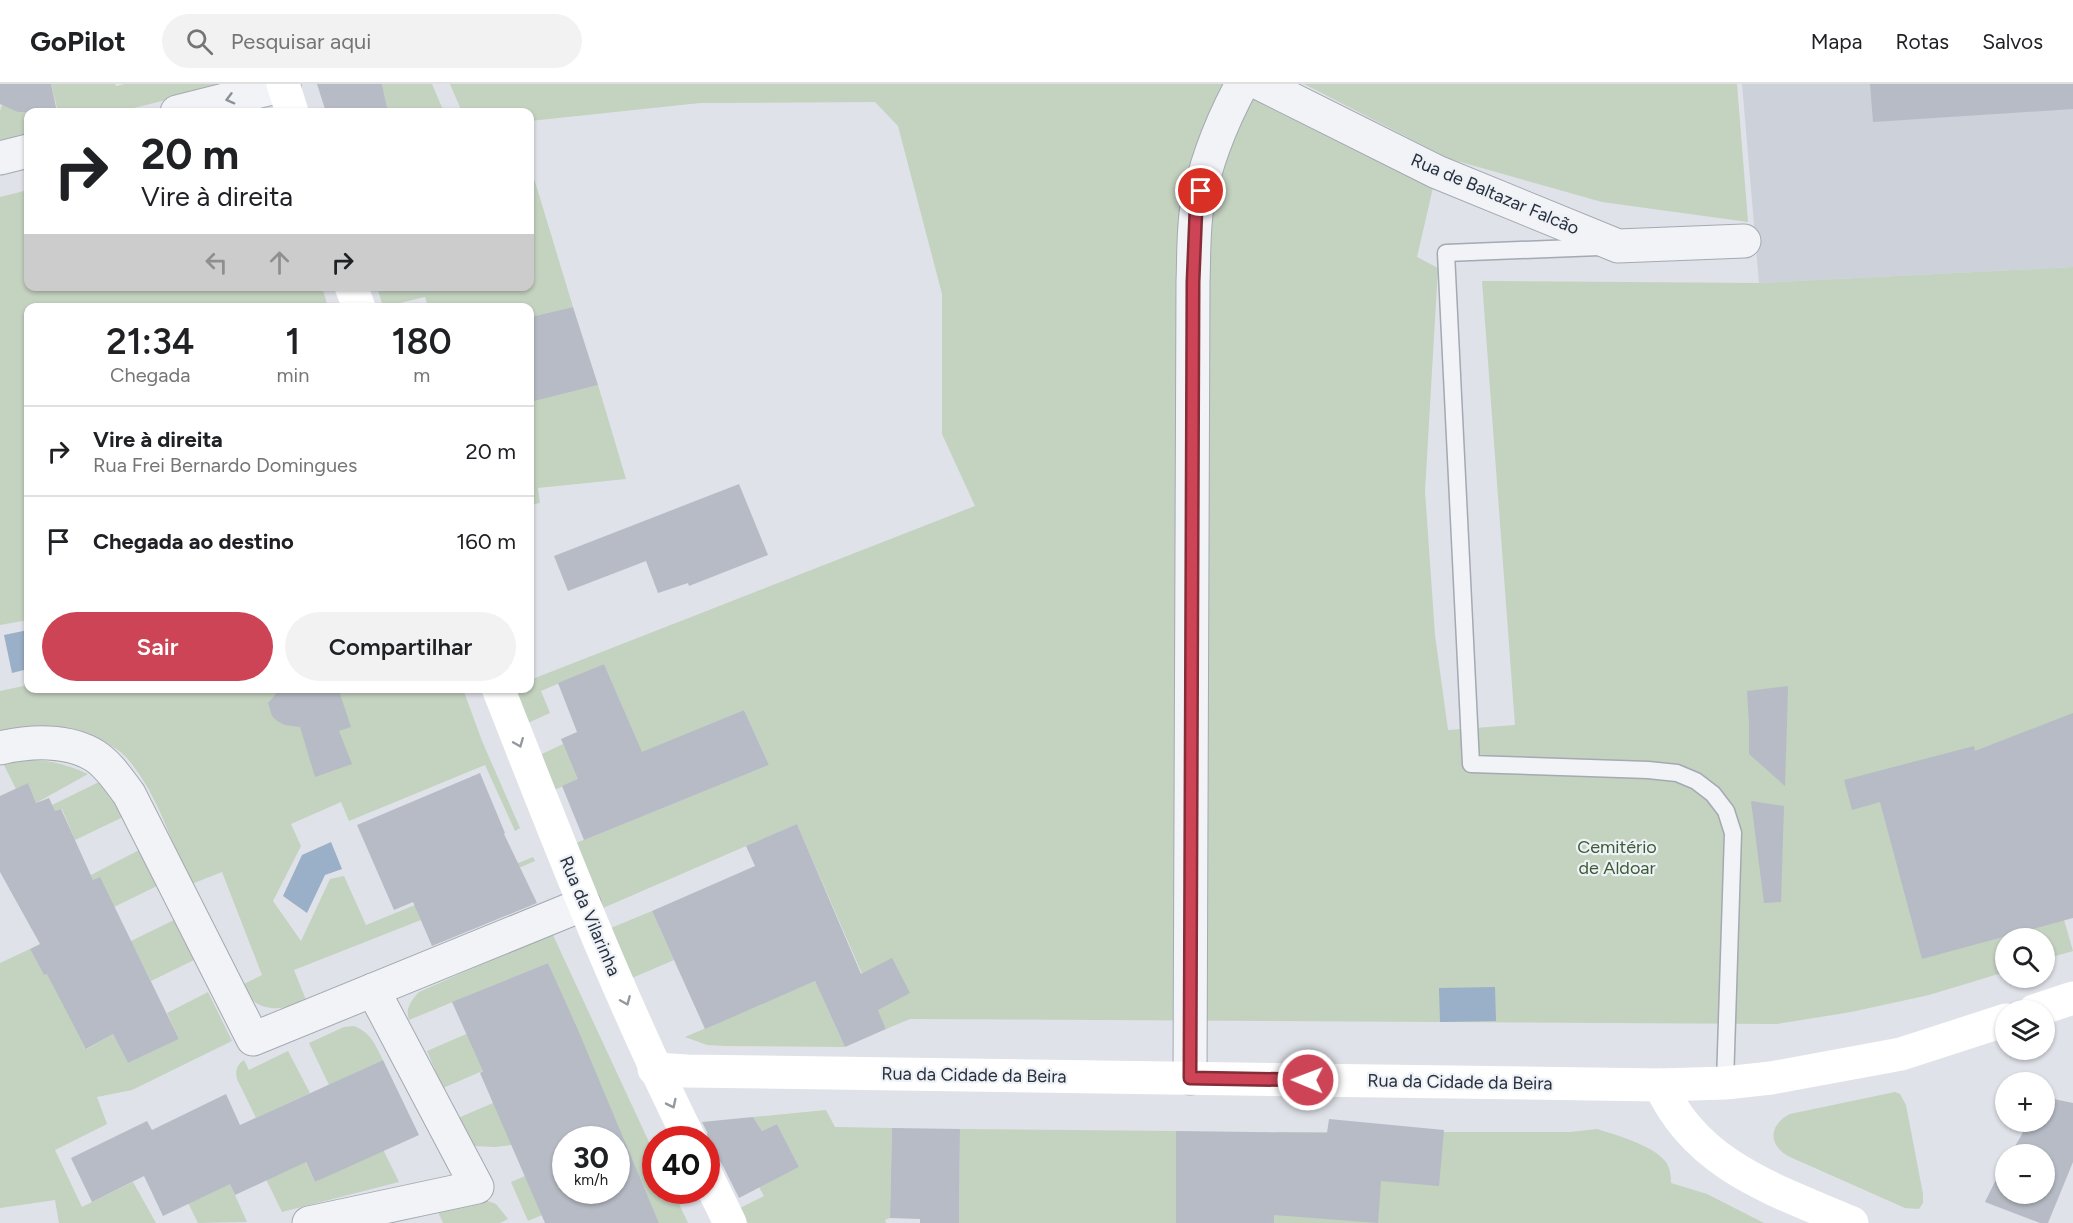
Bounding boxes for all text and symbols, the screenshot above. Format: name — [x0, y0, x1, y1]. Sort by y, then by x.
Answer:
search box — [162, 14, 582, 68]
text: GoPilot — [30, 24, 126, 58]
icon: search — [183, 25, 216, 58]
text: Pesquisar aqui — [231, 28, 371, 55]
text: Mapa — [1811, 29, 1862, 54]
text: Rotas — [1895, 29, 1949, 54]
text: Salvos — [1982, 29, 2043, 54]
one-way arrow — [226, 91, 236, 104]
text: 20 m — [141, 129, 239, 180]
icon: right — [42, 132, 120, 210]
street label: Rua de Baltazar Falcão — [1408, 149, 1582, 239]
pin — [1175, 165, 1226, 216]
icon: arrive — [1184, 174, 1217, 207]
text: Vire à direita — [141, 180, 293, 213]
icon: left — [200, 246, 233, 279]
icon: ahead — [263, 246, 296, 279]
icon: right — [326, 246, 359, 279]
text: 21:34 — [106, 320, 194, 363]
text: 1 — [285, 320, 300, 363]
text: 180 — [391, 320, 452, 363]
text: Chegada — [110, 363, 190, 387]
text: min — [277, 363, 309, 387]
text: m — [413, 363, 430, 387]
text: Vire à direita — [93, 426, 223, 453]
icon: right — [42, 435, 75, 468]
text: 20 m — [465, 438, 516, 465]
text: Rua Frei Bernardo Domingues — [93, 453, 357, 477]
icon: arrive — [42, 525, 75, 558]
text: Chegada ao destino — [93, 528, 294, 555]
text: 160 m — [456, 528, 516, 555]
button: Sair — [42, 612, 273, 681]
button: Compartilhar — [285, 612, 516, 681]
one-way arrow — [512, 737, 525, 748]
park label: Cemitério de Aldoar — [1577, 836, 1657, 879]
street label: Rua da Vilarinha — [555, 853, 625, 979]
map controls — [1995, 928, 2055, 1204]
button: search — [1995, 928, 2055, 988]
one-way arrow — [618, 995, 630, 1006]
button: layers — [1995, 1000, 2055, 1060]
position arrow — [1276, 1048, 1340, 1112]
street label: Rua da Cidade da Beira — [881, 1062, 1067, 1088]
street label: Rua da Cidade da Beira — [1367, 1069, 1553, 1095]
button: + — [1995, 1072, 2055, 1132]
one-way arrow — [665, 1098, 676, 1109]
speed limit sign: 40 — [642, 1126, 720, 1204]
text: 30 — [573, 1139, 609, 1176]
button: − — [1995, 1144, 2055, 1204]
text: km/h — [574, 1171, 608, 1189]

